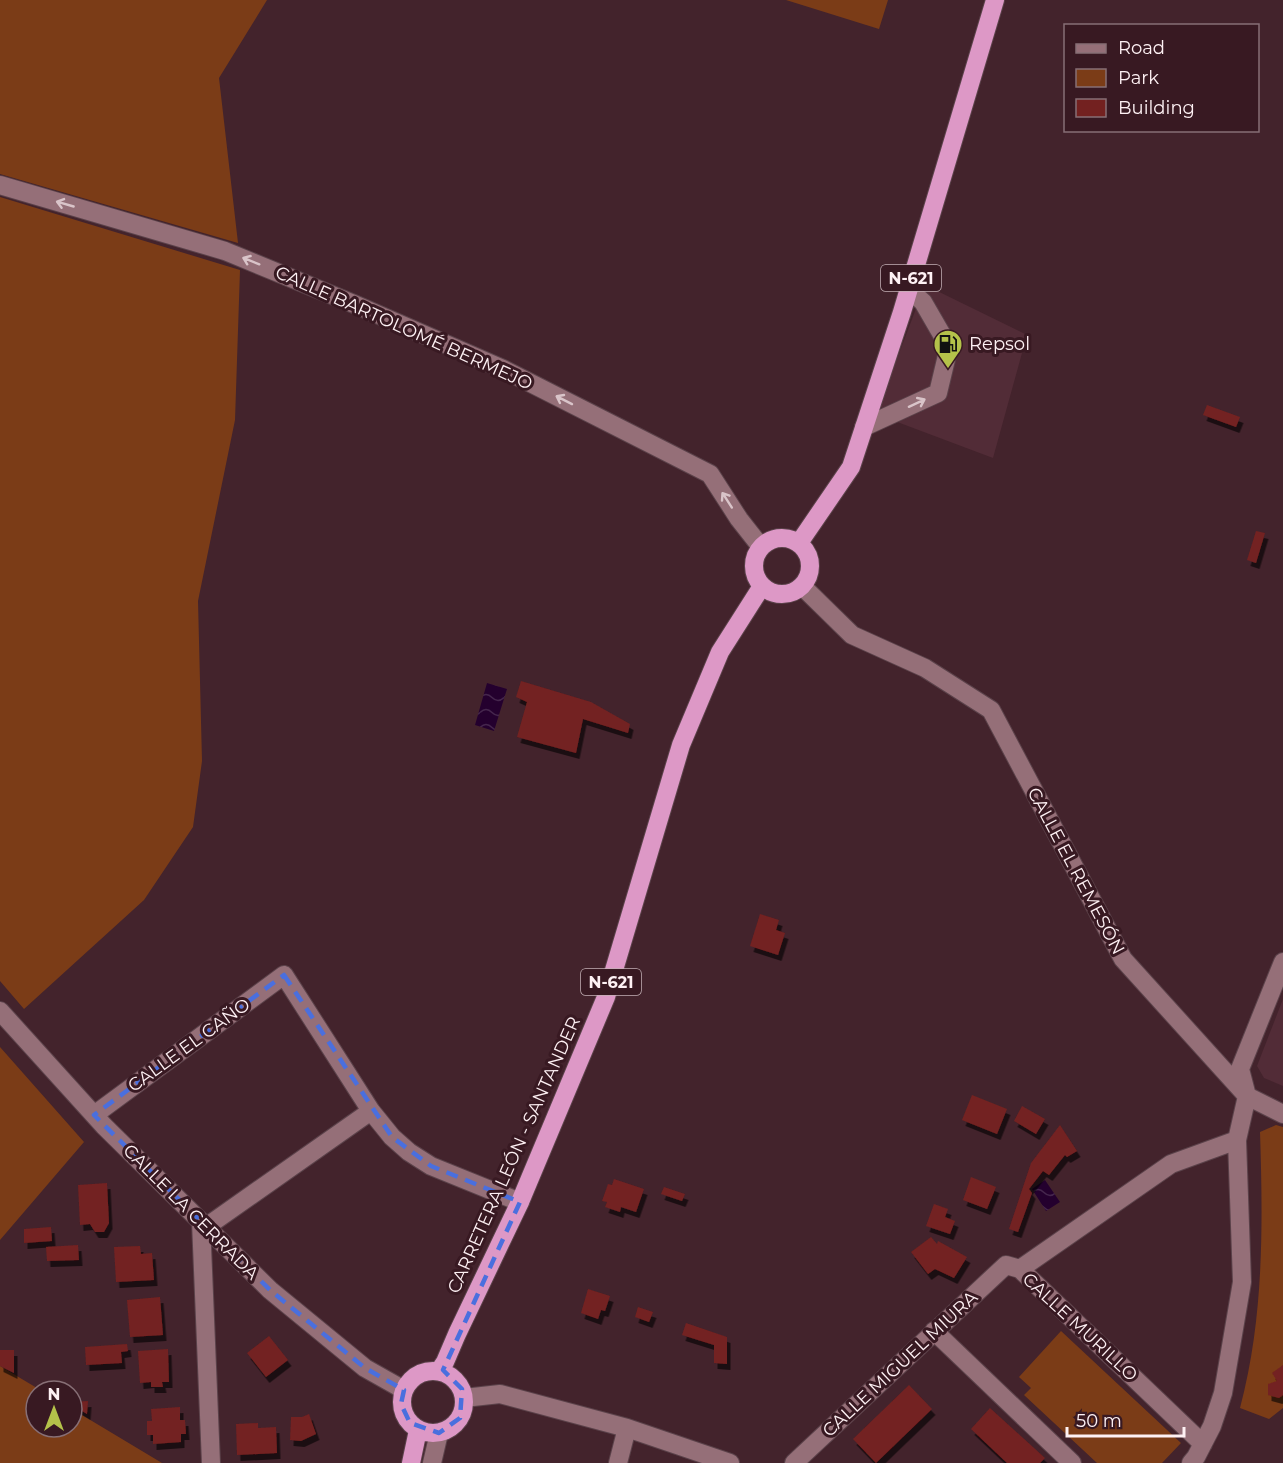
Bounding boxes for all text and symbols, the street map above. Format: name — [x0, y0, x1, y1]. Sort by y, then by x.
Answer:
legend — [1064, 24, 1259, 132]
text: Road — [1118, 37, 1165, 59]
text: Park — [1118, 67, 1159, 89]
text: Building — [1118, 97, 1195, 119]
one-way arrow — [56, 198, 75, 209]
one-way arrow — [242, 255, 261, 266]
street label: CALLE BARTOLOMÉ BERMEJO — [272, 261, 536, 395]
road number: N-621 — [881, 265, 941, 291]
fuel station icon: Repsol — [932, 328, 964, 370]
place label: Repsol — [969, 333, 1030, 355]
one-way arrow — [555, 394, 573, 405]
one-way arrow — [907, 396, 925, 408]
one-way arrow — [721, 492, 733, 508]
street label: CALLE EL REMESÓN — [1023, 784, 1129, 958]
road number: N-621 — [581, 969, 641, 995]
street label: CALLE EL CAÑO — [124, 993, 254, 1097]
street label: CARRETERA LEÓN - SANTANDER — [443, 1013, 585, 1297]
street label: CALLE LA CERRADA — [119, 1140, 263, 1284]
street label: CALLE MURILLO — [1018, 1268, 1142, 1386]
street label: CALLE MIGUEL MIURA — [818, 1286, 982, 1442]
north arrow — [24, 1379, 84, 1439]
text: N — [48, 1385, 60, 1404]
scale bar — [1067, 1400, 1184, 1438]
text: 50 m — [1076, 1410, 1122, 1432]

